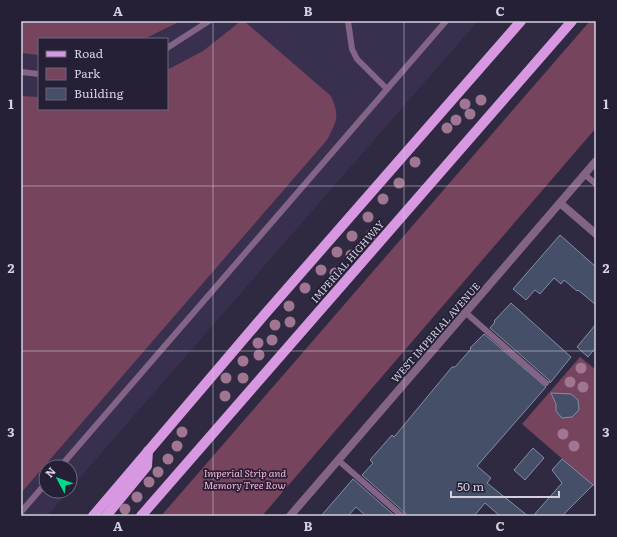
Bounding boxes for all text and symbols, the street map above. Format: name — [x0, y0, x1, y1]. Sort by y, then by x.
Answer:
text: A — [113, 1, 123, 20]
text: B — [304, 1, 313, 20]
text: C — [495, 1, 505, 20]
legend — [38, 38, 168, 110]
text: Road — [74, 44, 104, 62]
text: Park — [74, 64, 101, 82]
text: Building — [74, 84, 124, 102]
text: 1 — [8, 94, 14, 113]
text: 1 — [603, 94, 609, 113]
street label: IMPERIAL HIGHWAY — [307, 216, 387, 306]
text: 2 — [8, 258, 15, 277]
text: 2 — [603, 258, 610, 277]
street label: WEST IMPERIAL AVENUE — [387, 278, 483, 386]
text: 3 — [7, 422, 15, 441]
text: 3 — [602, 422, 610, 441]
north arrow — [38, 459, 78, 499]
text: N — [41, 463, 59, 481]
park label: Imperial Strip and Memory Tree Row — [204, 465, 286, 492]
scale bar — [451, 473, 559, 499]
text: 50 m — [457, 477, 484, 495]
text: A — [113, 516, 123, 535]
text: B — [304, 516, 313, 535]
text: C — [495, 516, 505, 535]

